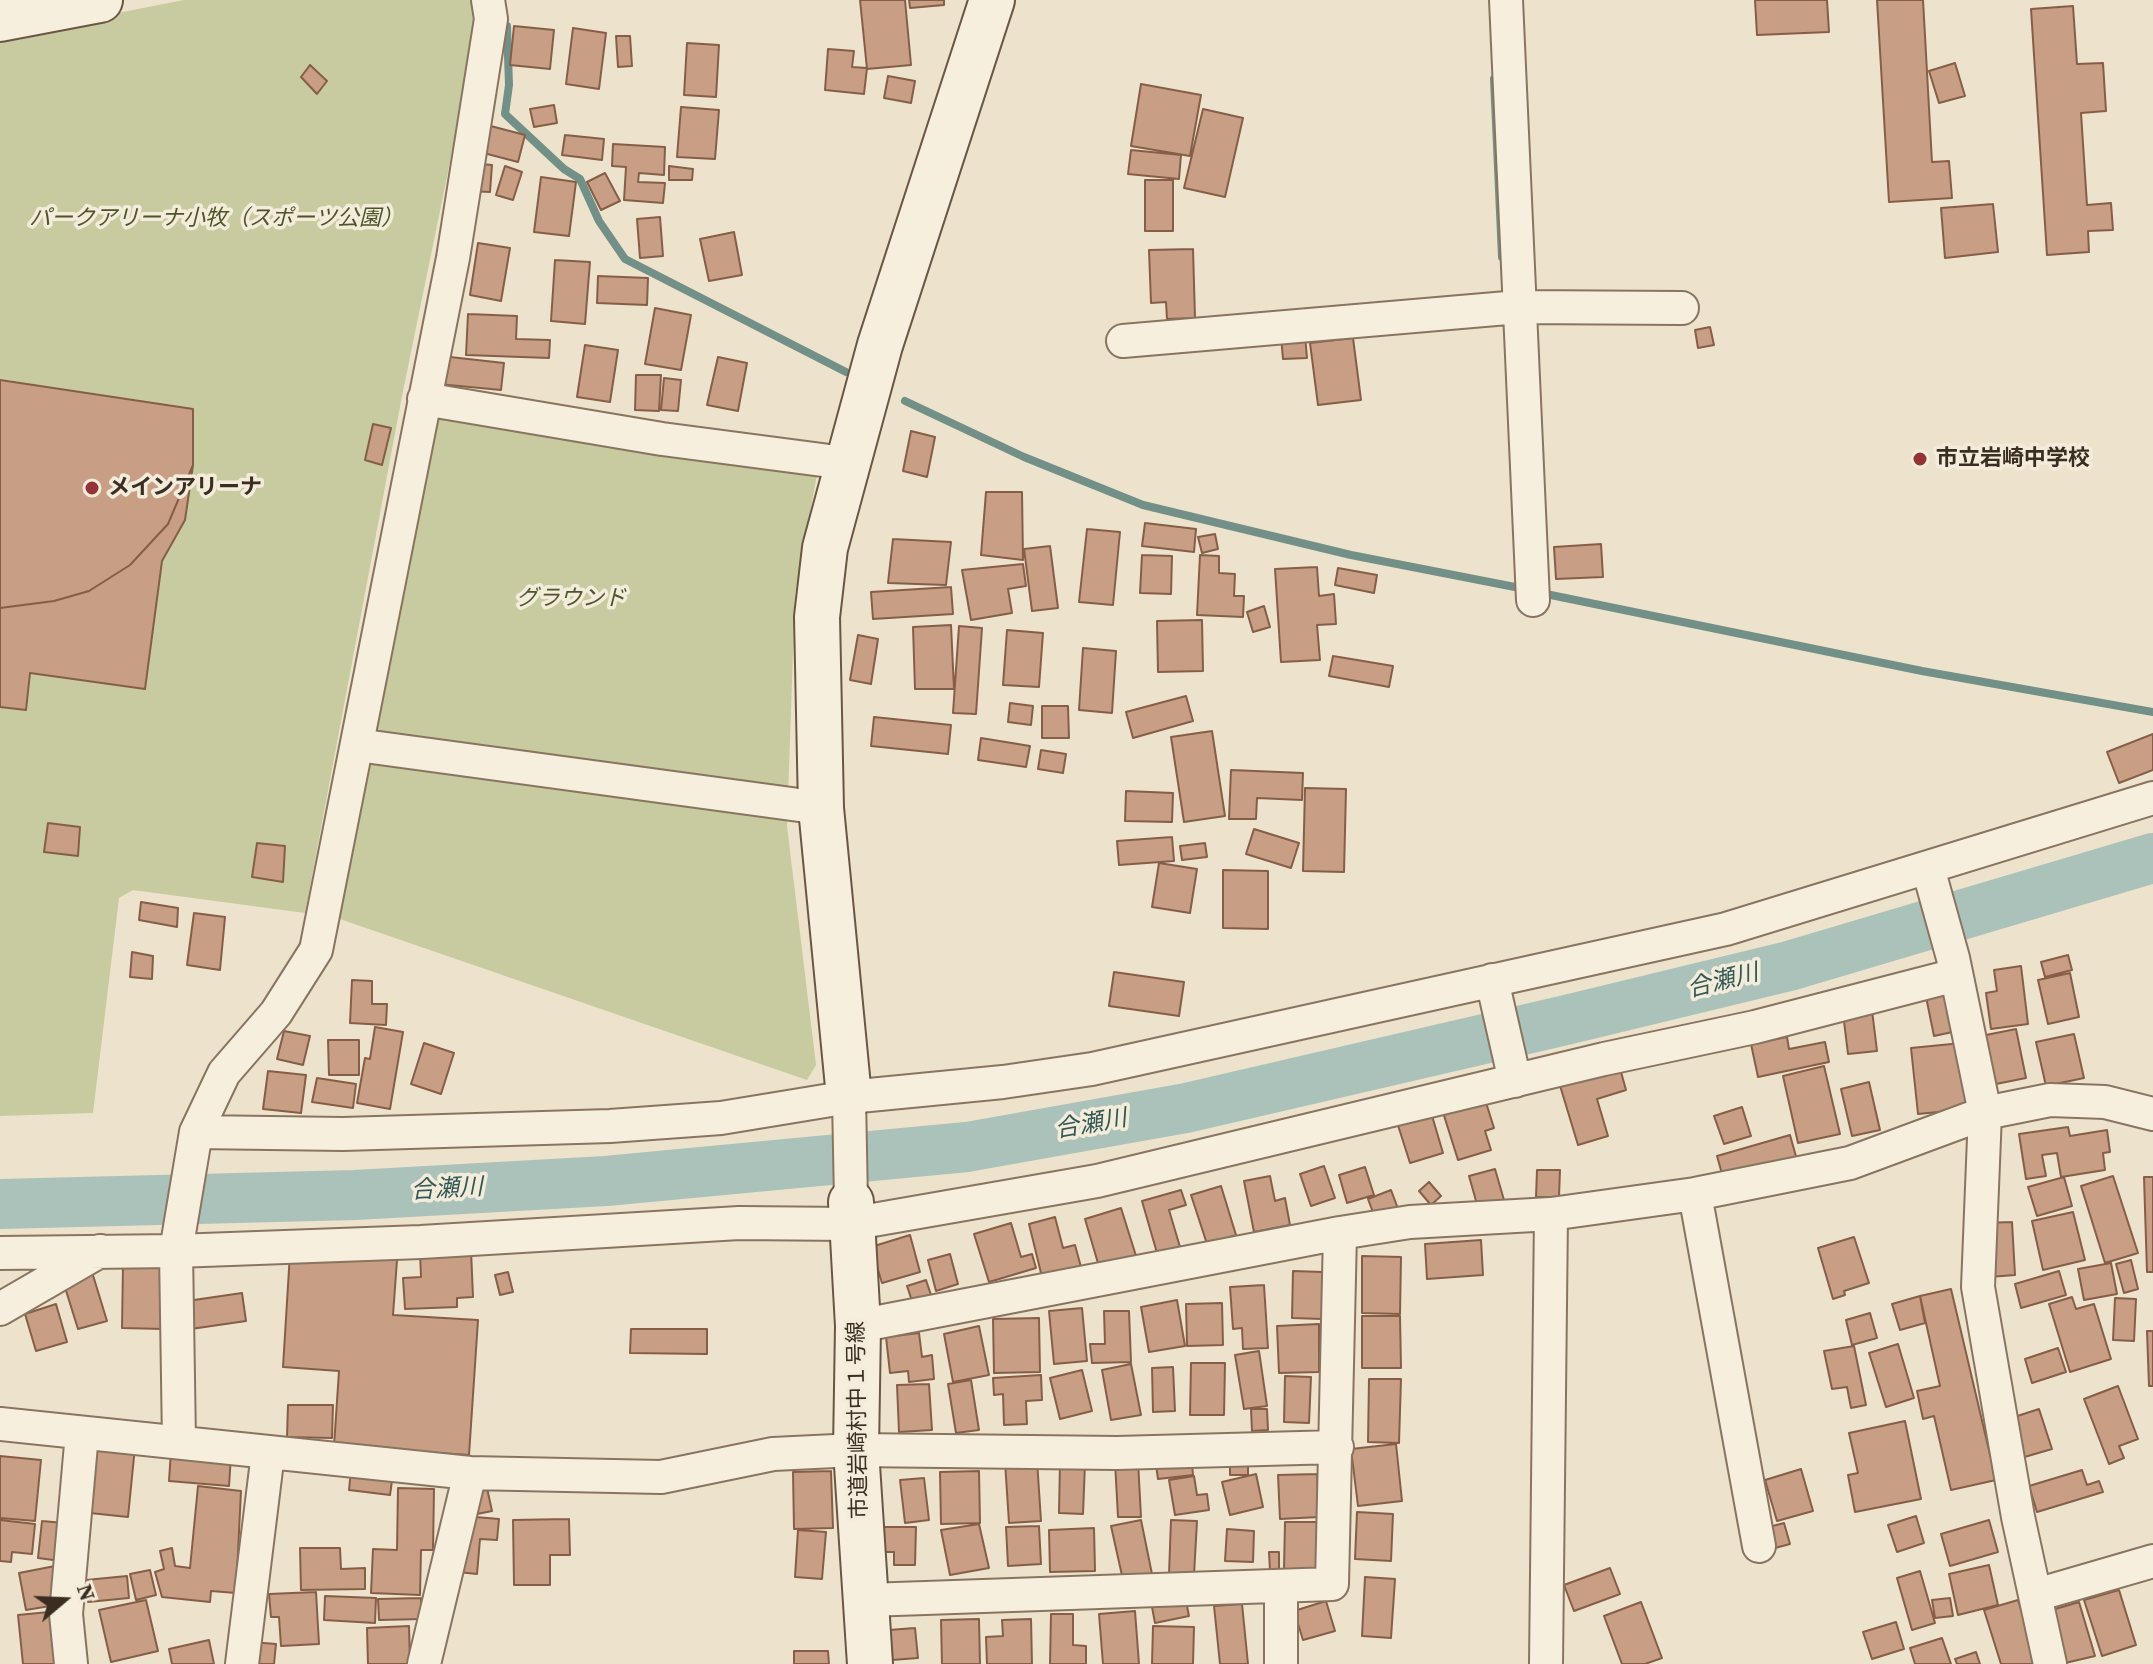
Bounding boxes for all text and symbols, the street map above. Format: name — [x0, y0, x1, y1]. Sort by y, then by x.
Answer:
park label: パークアリーナ小牧（スポーツ公園） — [29, 206, 403, 232]
place label: 市立岩崎中学校 — [1936, 446, 2090, 472]
marker: 市立岩崎中学校 — [1911, 450, 1929, 468]
place label: メインアリーナ — [108, 475, 262, 501]
marker: メインアリーナ — [83, 479, 101, 497]
park label: グラウンド — [516, 586, 626, 612]
water label: 合瀬川 — [1685, 959, 1761, 1005]
water label: 合瀬川 — [1053, 1105, 1129, 1145]
water label: 合瀬川 — [410, 1174, 484, 1206]
street label: 市道岩崎村中１号線 — [844, 1321, 874, 1519]
north arrow — [24, 1560, 104, 1640]
text: N — [70, 1580, 103, 1605]

